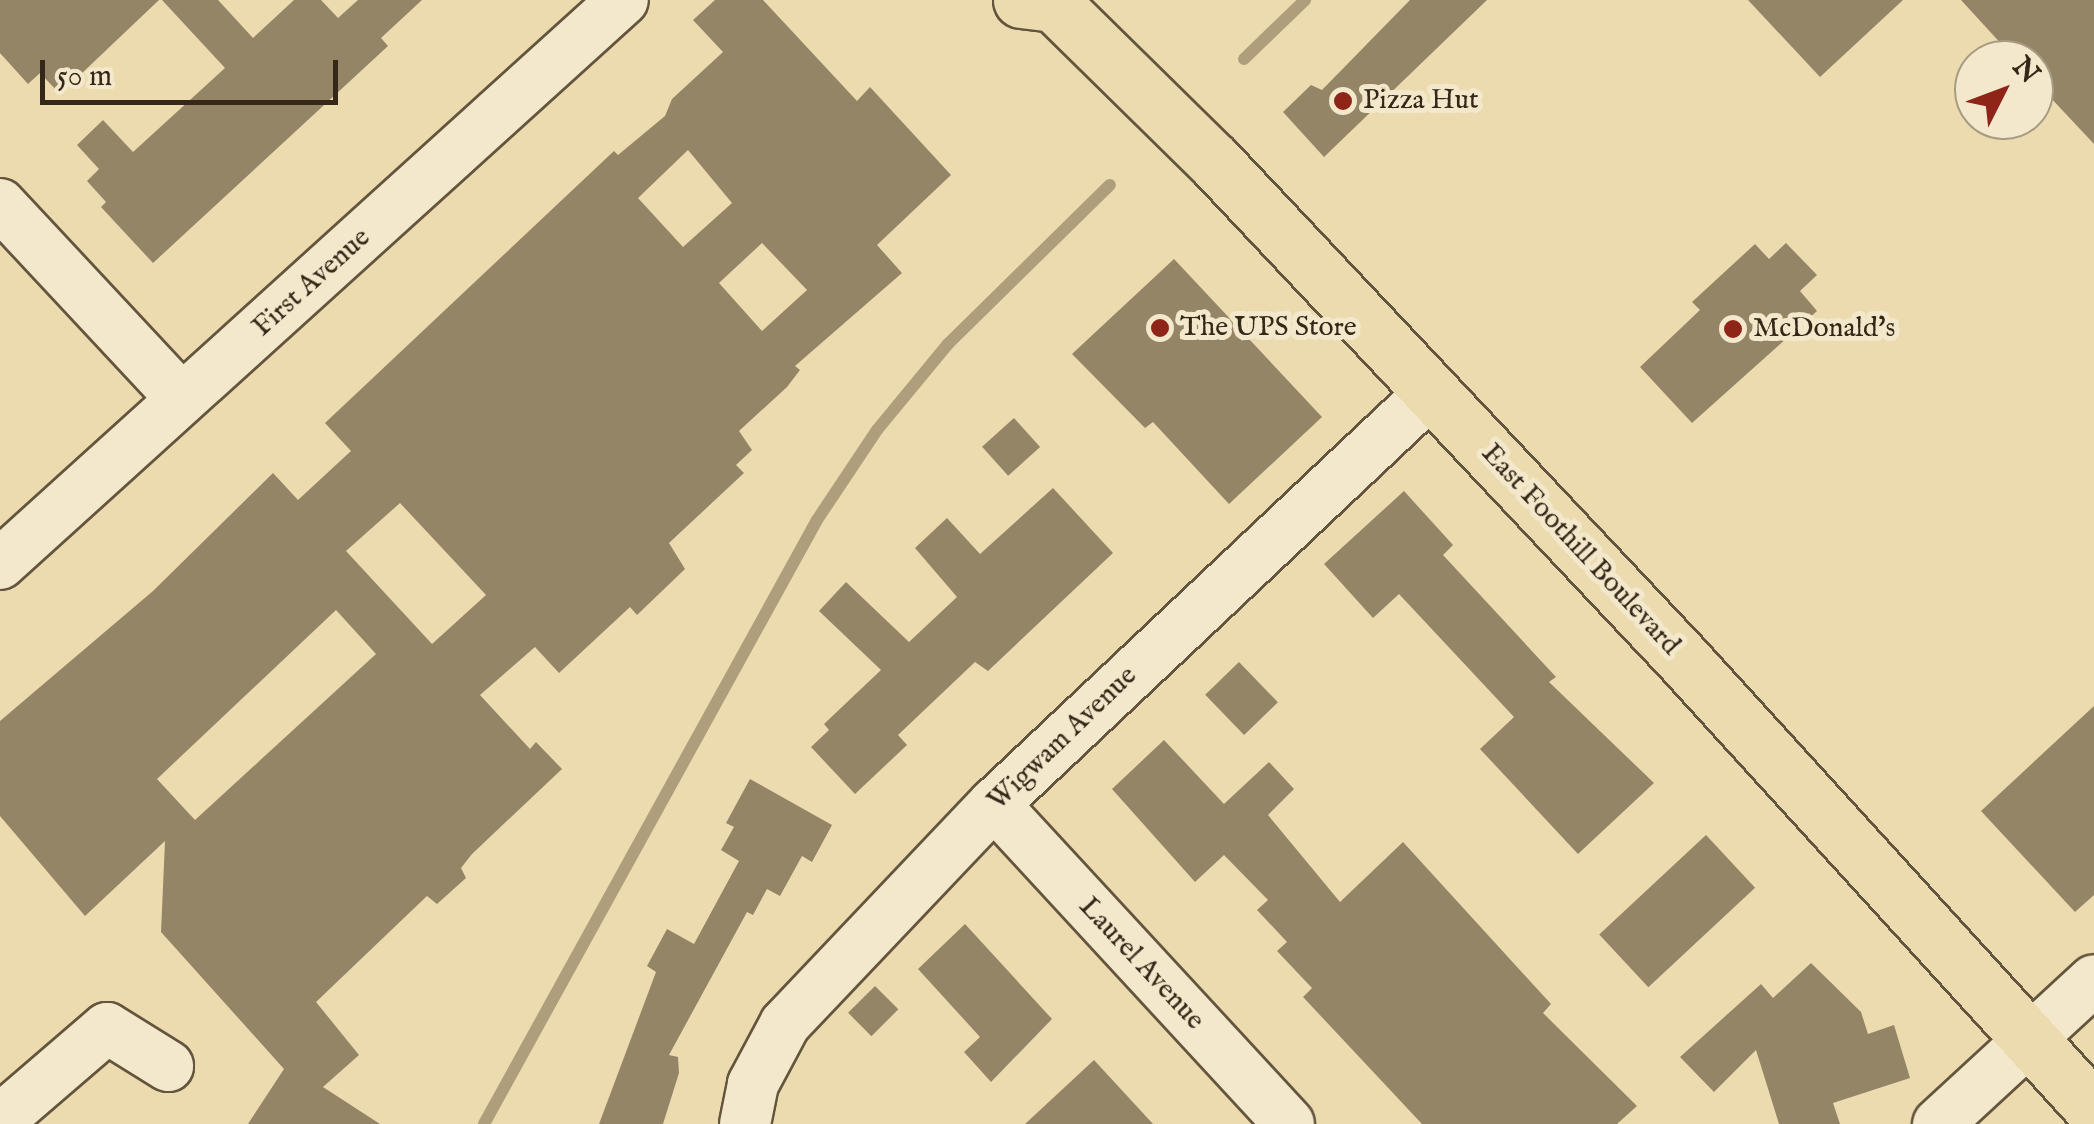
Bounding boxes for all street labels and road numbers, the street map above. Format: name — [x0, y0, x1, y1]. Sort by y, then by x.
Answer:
street label: First Avenue — [246, 221, 378, 345]
street label: East Foothill Boulevard — [1473, 438, 1687, 662]
street label: Wigwam Avenue — [982, 660, 1144, 818]
street label: Laurel Avenue — [1071, 891, 1211, 1037]

